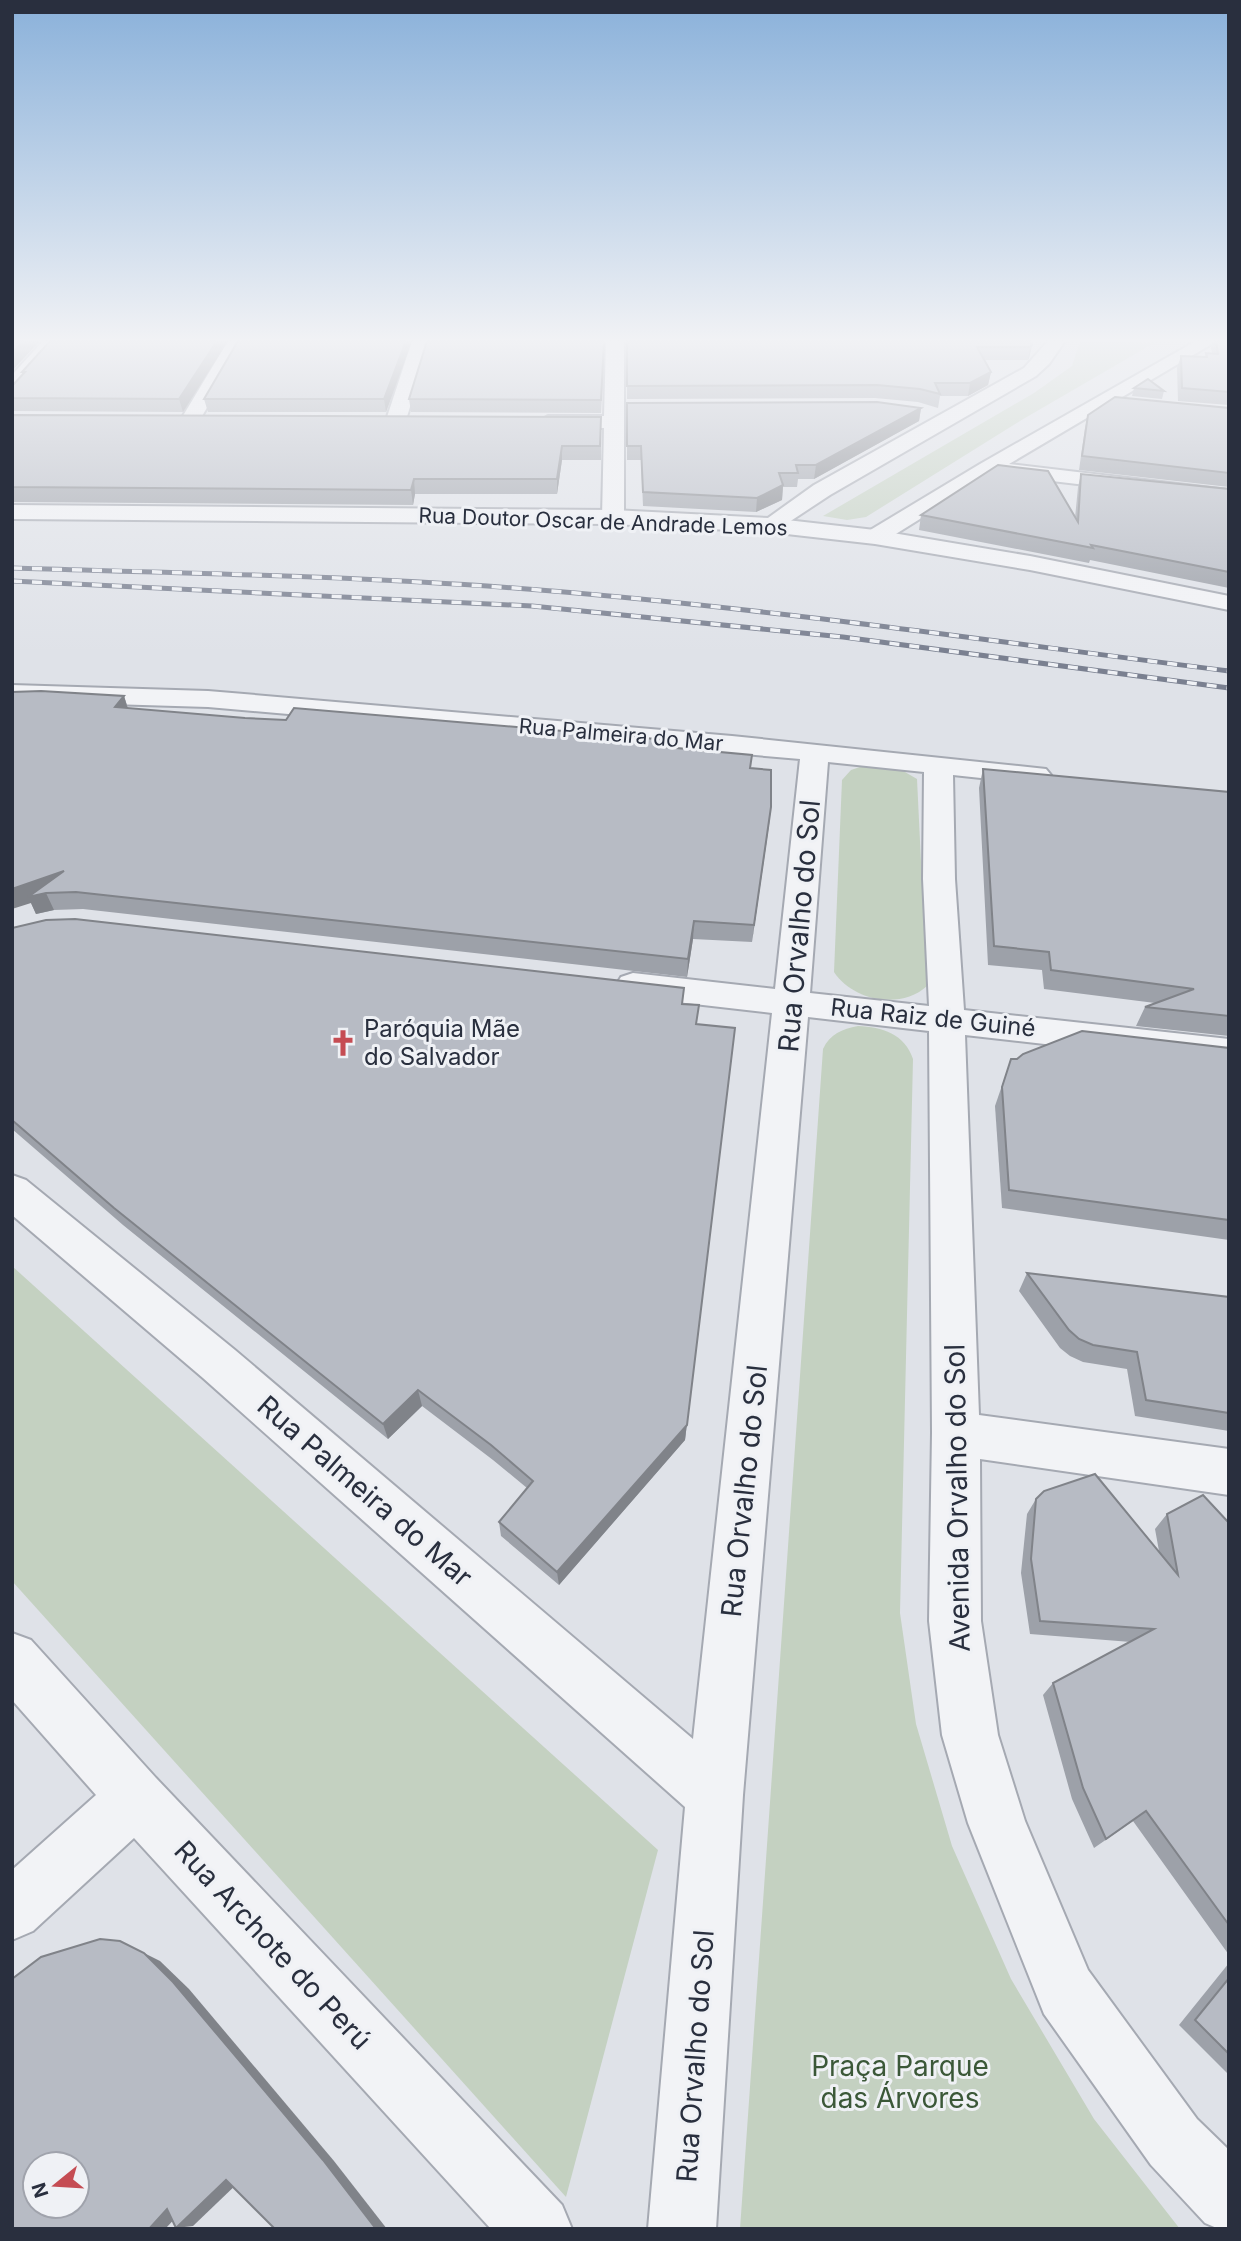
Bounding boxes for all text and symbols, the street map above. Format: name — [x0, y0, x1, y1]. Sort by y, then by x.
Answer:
street label: Rua Doutor Oscar de Andrade Lemos — [418, 503, 788, 540]
street label: Rua Palmeira do Mar — [518, 713, 724, 756]
street label: Rua Orvalho do Sol — [771, 798, 827, 1054]
street label: Rua Raiz de Guiné — [829, 992, 1037, 1043]
place label: Paróquia Mãe do Salvador — [364, 1014, 520, 1071]
church icon: Paróquia Mãe do Salvador — [328, 1028, 358, 1058]
street label: Avenida Orvalho do Sol — [937, 1344, 977, 1652]
street label: Rua Orvalho do Sol — [714, 1363, 774, 1619]
street label: Rua Palmeira do Mar — [251, 1388, 479, 1594]
street label: Rua Archote do Perú — [167, 1834, 379, 2056]
street label: Rua Orvalho do Sol — [669, 1929, 721, 2183]
park label: Praça Parque das Árvores — [811, 2049, 989, 2115]
north arrow — [21, 2150, 91, 2220]
text: N — [27, 2180, 53, 2201]

